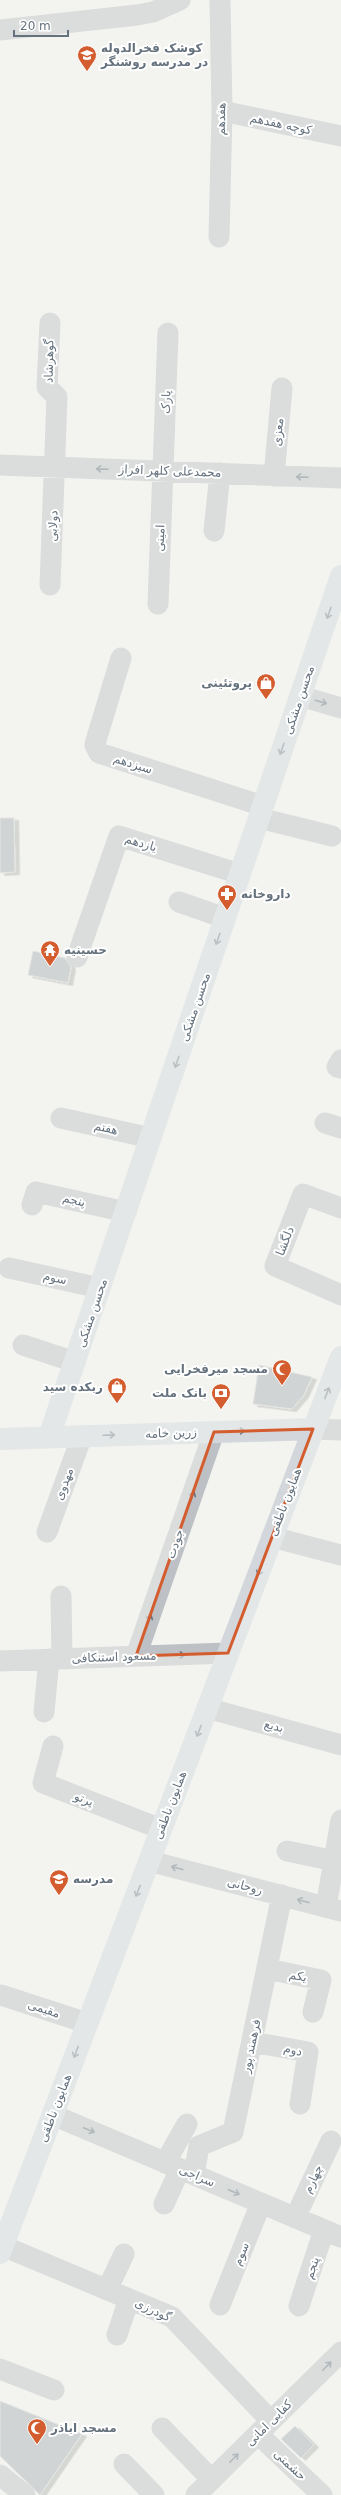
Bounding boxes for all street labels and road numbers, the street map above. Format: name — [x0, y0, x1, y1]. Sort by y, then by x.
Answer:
street label: هفدهم — [214, 102, 228, 136]
street label: کوچه هفدهم — [249, 111, 313, 138]
street label: گوهرشاد — [42, 339, 57, 383]
street label: پارک — [159, 390, 174, 414]
street label: معزی — [270, 417, 287, 447]
street label: محمدعلی کلهر افراز — [117, 462, 222, 481]
street label: دولابی — [45, 510, 62, 542]
street label: امینی — [153, 524, 167, 552]
street label: محسن مشکی — [281, 664, 318, 736]
street label: سیزدهم — [112, 751, 154, 778]
street label: یازدهم — [123, 832, 159, 855]
street label: محسن مشکی — [177, 971, 214, 1043]
street label: هفتم — [93, 1118, 119, 1138]
street label: پنجم — [61, 1191, 87, 1209]
street label: دلگشا — [273, 1224, 297, 1258]
street label: سوم — [42, 1269, 68, 1288]
street label: محسن مشکی — [74, 1277, 111, 1349]
street label: زرین خامه — [145, 1425, 197, 1442]
street label: مهدوی — [52, 1466, 77, 1502]
street label: همایون ناطقی — [266, 1466, 305, 1538]
street label: جودت — [163, 1527, 187, 1561]
street label: مسعود استنکافی — [71, 1649, 157, 1666]
street label: بدیع — [263, 1717, 285, 1735]
street label: همایون ناطقی — [151, 1769, 190, 1841]
street label: پرتو — [71, 1789, 96, 1810]
street label: روحانی — [226, 1875, 264, 1898]
street label: یکم — [288, 1967, 308, 1985]
street label: مقیمی — [26, 1997, 62, 2021]
street label: فرهمند پور — [238, 2018, 265, 2075]
street label: دوم — [282, 2041, 304, 2060]
street label: همایون ناطقی — [36, 2072, 75, 2144]
street label: سراجی — [177, 2162, 217, 2191]
street label: چهارم — [300, 2163, 327, 2196]
street label: سوم — [230, 2240, 253, 2268]
street label: پنجم — [302, 2255, 322, 2281]
street label: گودرزی — [132, 2296, 174, 2325]
street label: کفایی امانی — [243, 2397, 295, 2449]
street label: حشمتی — [271, 2447, 309, 2483]

